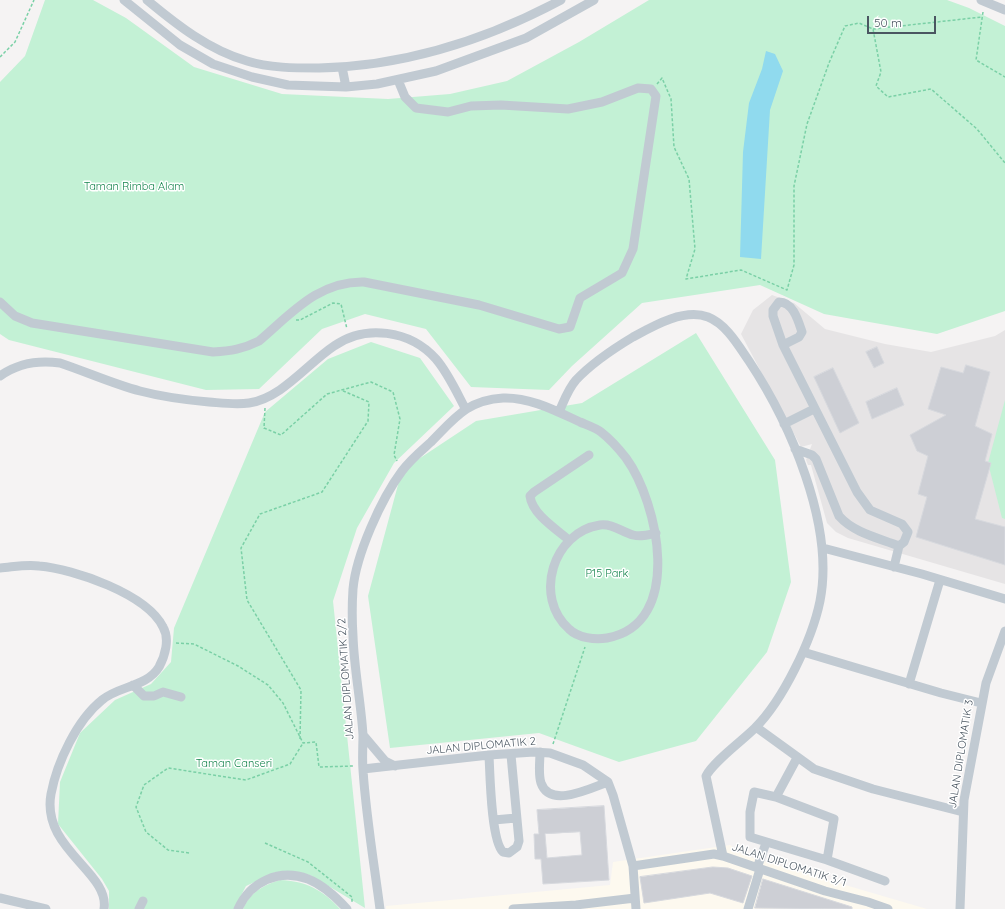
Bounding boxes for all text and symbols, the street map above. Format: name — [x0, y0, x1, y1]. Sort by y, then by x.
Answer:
scale bar — [869, 8, 938, 34]
text: 50 m — [874, 15, 902, 30]
park label: Taman Rimba Alam — [84, 180, 184, 194]
park label: P15 Park — [586, 567, 628, 581]
street label: JALAN DIPLOMATIK 2/2 — [335, 618, 357, 740]
street label: JALAN DIPLOMATIK 3 — [946, 699, 976, 809]
street label: JALAN DIPLOMATIK 2 — [426, 735, 536, 757]
park label: Taman Canseri — [196, 757, 272, 771]
street label: JALAN DIPLOMATIK 3/1 — [730, 840, 848, 890]

